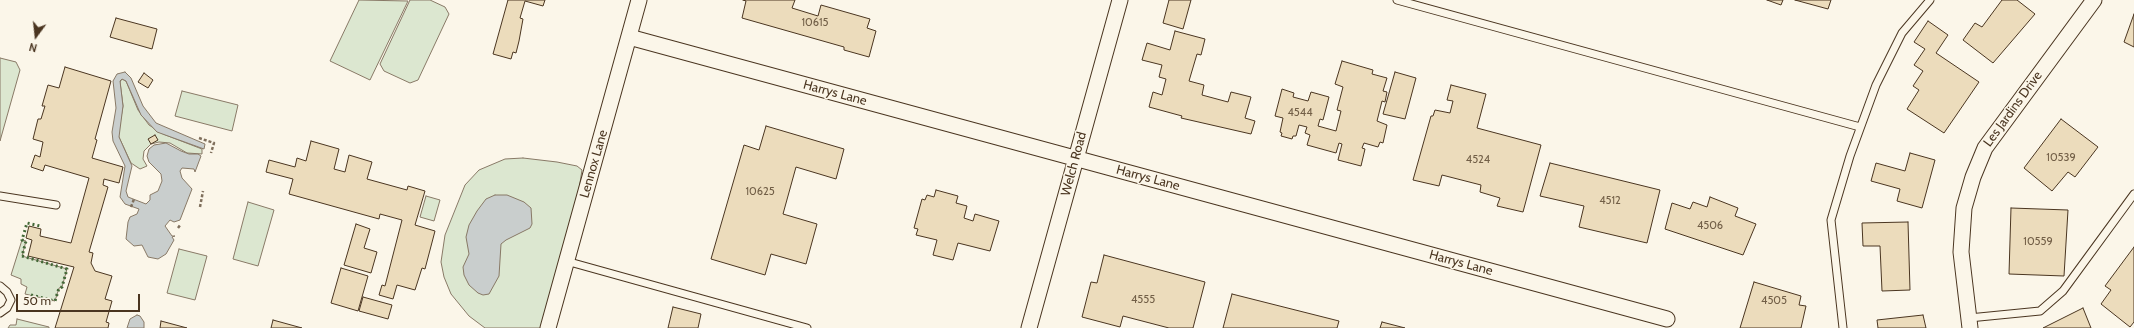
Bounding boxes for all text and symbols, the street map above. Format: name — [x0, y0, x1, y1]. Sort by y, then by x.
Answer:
north arrow — [16, 16, 56, 56]
house number: 10615 — [802, 16, 828, 30]
text: N — [27, 40, 38, 55]
street label: Les Jardins Drive — [1980, 68, 2046, 150]
street label: Harrys Lane — [802, 77, 868, 109]
house number: 4544 — [1287, 106, 1313, 120]
street label: Lennox Lane — [577, 128, 611, 200]
street label: Welch Road — [1058, 130, 1090, 198]
house number: 10539 — [2046, 151, 2076, 165]
house number: 4524 — [1466, 153, 1490, 167]
street label: Harrys Lane — [1115, 162, 1181, 194]
house number: 10625 — [745, 185, 775, 199]
house number: 4512 — [1599, 194, 1621, 208]
house number: 4506 — [1697, 219, 1723, 233]
house number: 10559 — [2023, 235, 2053, 249]
street label: Harrys Lane — [1428, 247, 1494, 279]
scale bar — [18, 286, 142, 312]
text: 50 m — [23, 293, 51, 308]
house number: 4555 — [1131, 293, 1155, 307]
house number: 4505 — [1761, 294, 1787, 308]

